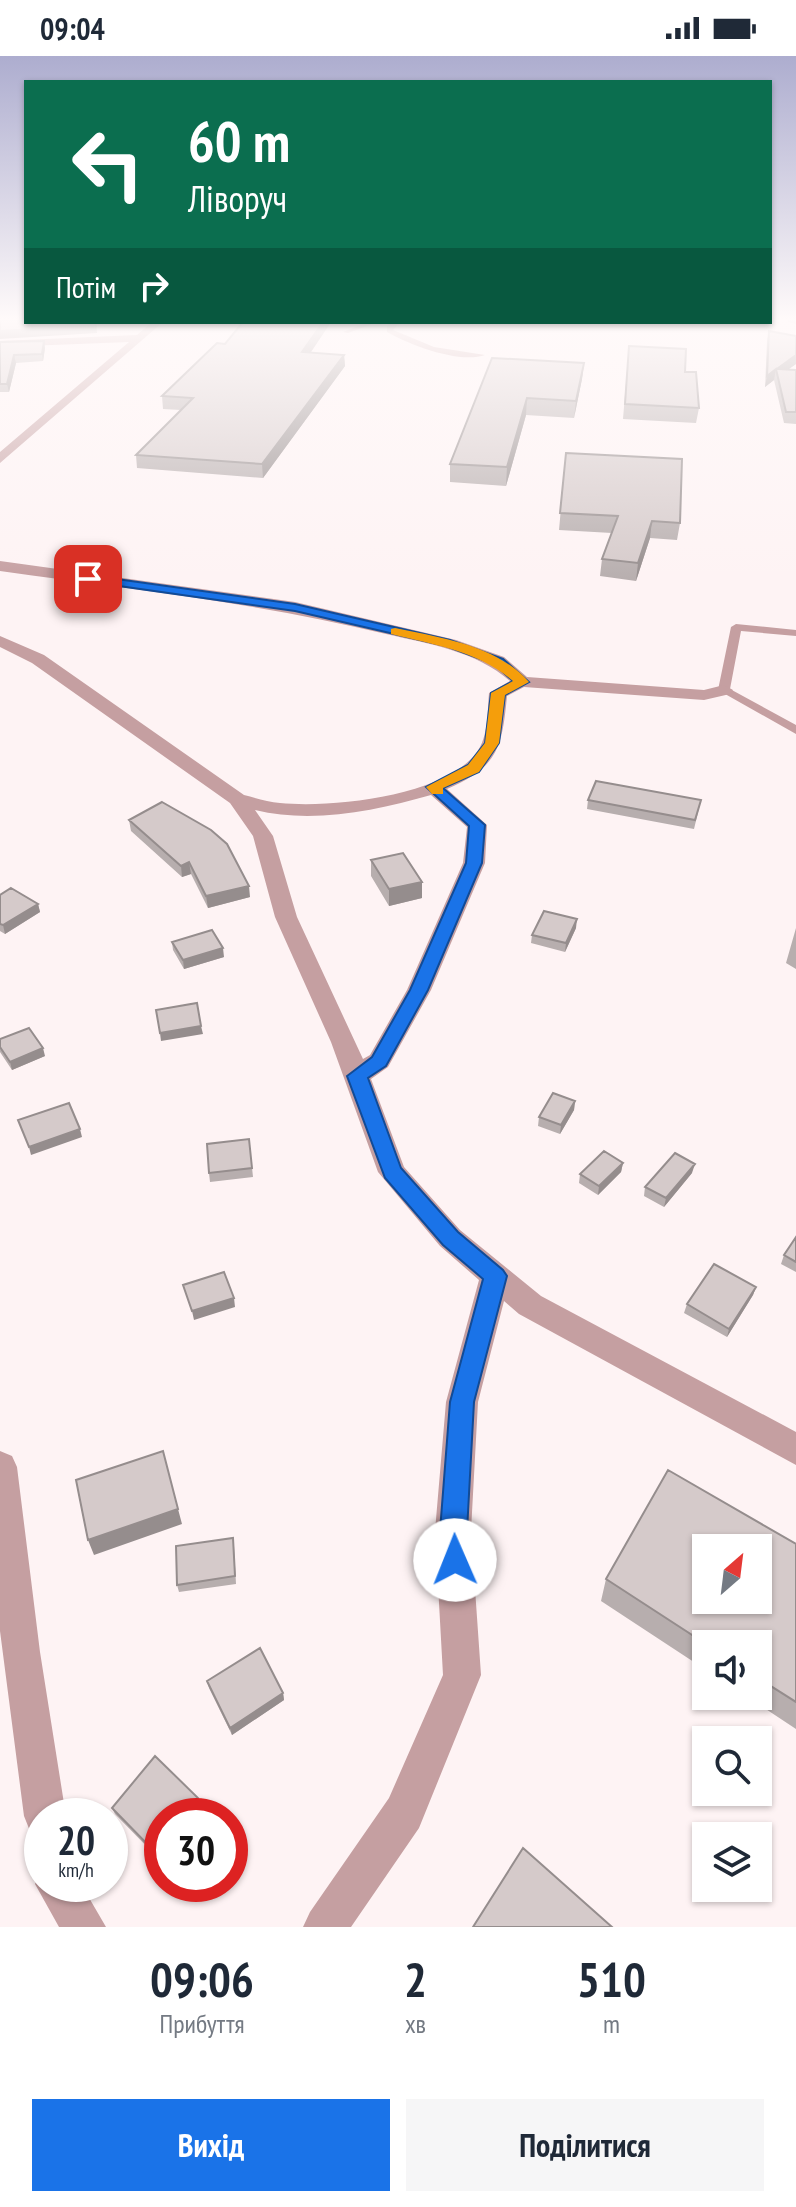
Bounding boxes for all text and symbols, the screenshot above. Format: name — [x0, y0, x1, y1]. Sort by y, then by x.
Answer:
text: 09:04 — [40, 9, 105, 48]
text: 60 m — [188, 105, 290, 177]
icon: left — [56, 112, 160, 216]
text: Ліворуч — [188, 175, 287, 222]
icon: right — [132, 264, 176, 308]
text: Потім — [56, 267, 116, 306]
pin — [54, 545, 122, 613]
icon: arrive — [66, 557, 110, 601]
position arrow — [413, 1518, 497, 1602]
north arrow — [692, 1534, 772, 1614]
map controls — [692, 1534, 772, 1902]
button: sound — [692, 1630, 772, 1710]
button: search — [692, 1726, 772, 1806]
speed limit sign: 30 — [144, 1798, 248, 1902]
text: 20 — [57, 1814, 95, 1866]
button: layers — [692, 1822, 772, 1902]
text: km/h — [58, 1857, 94, 1883]
text: 09:06 — [150, 1948, 254, 2010]
text: 2 — [404, 1948, 427, 2010]
text: 510 — [577, 1948, 646, 2010]
text: Прибуття — [159, 2007, 245, 2040]
text: хв — [405, 2007, 426, 2040]
text: m — [603, 2007, 620, 2040]
button: Вихід — [32, 2099, 390, 2191]
button: Поділитися — [406, 2099, 764, 2191]

